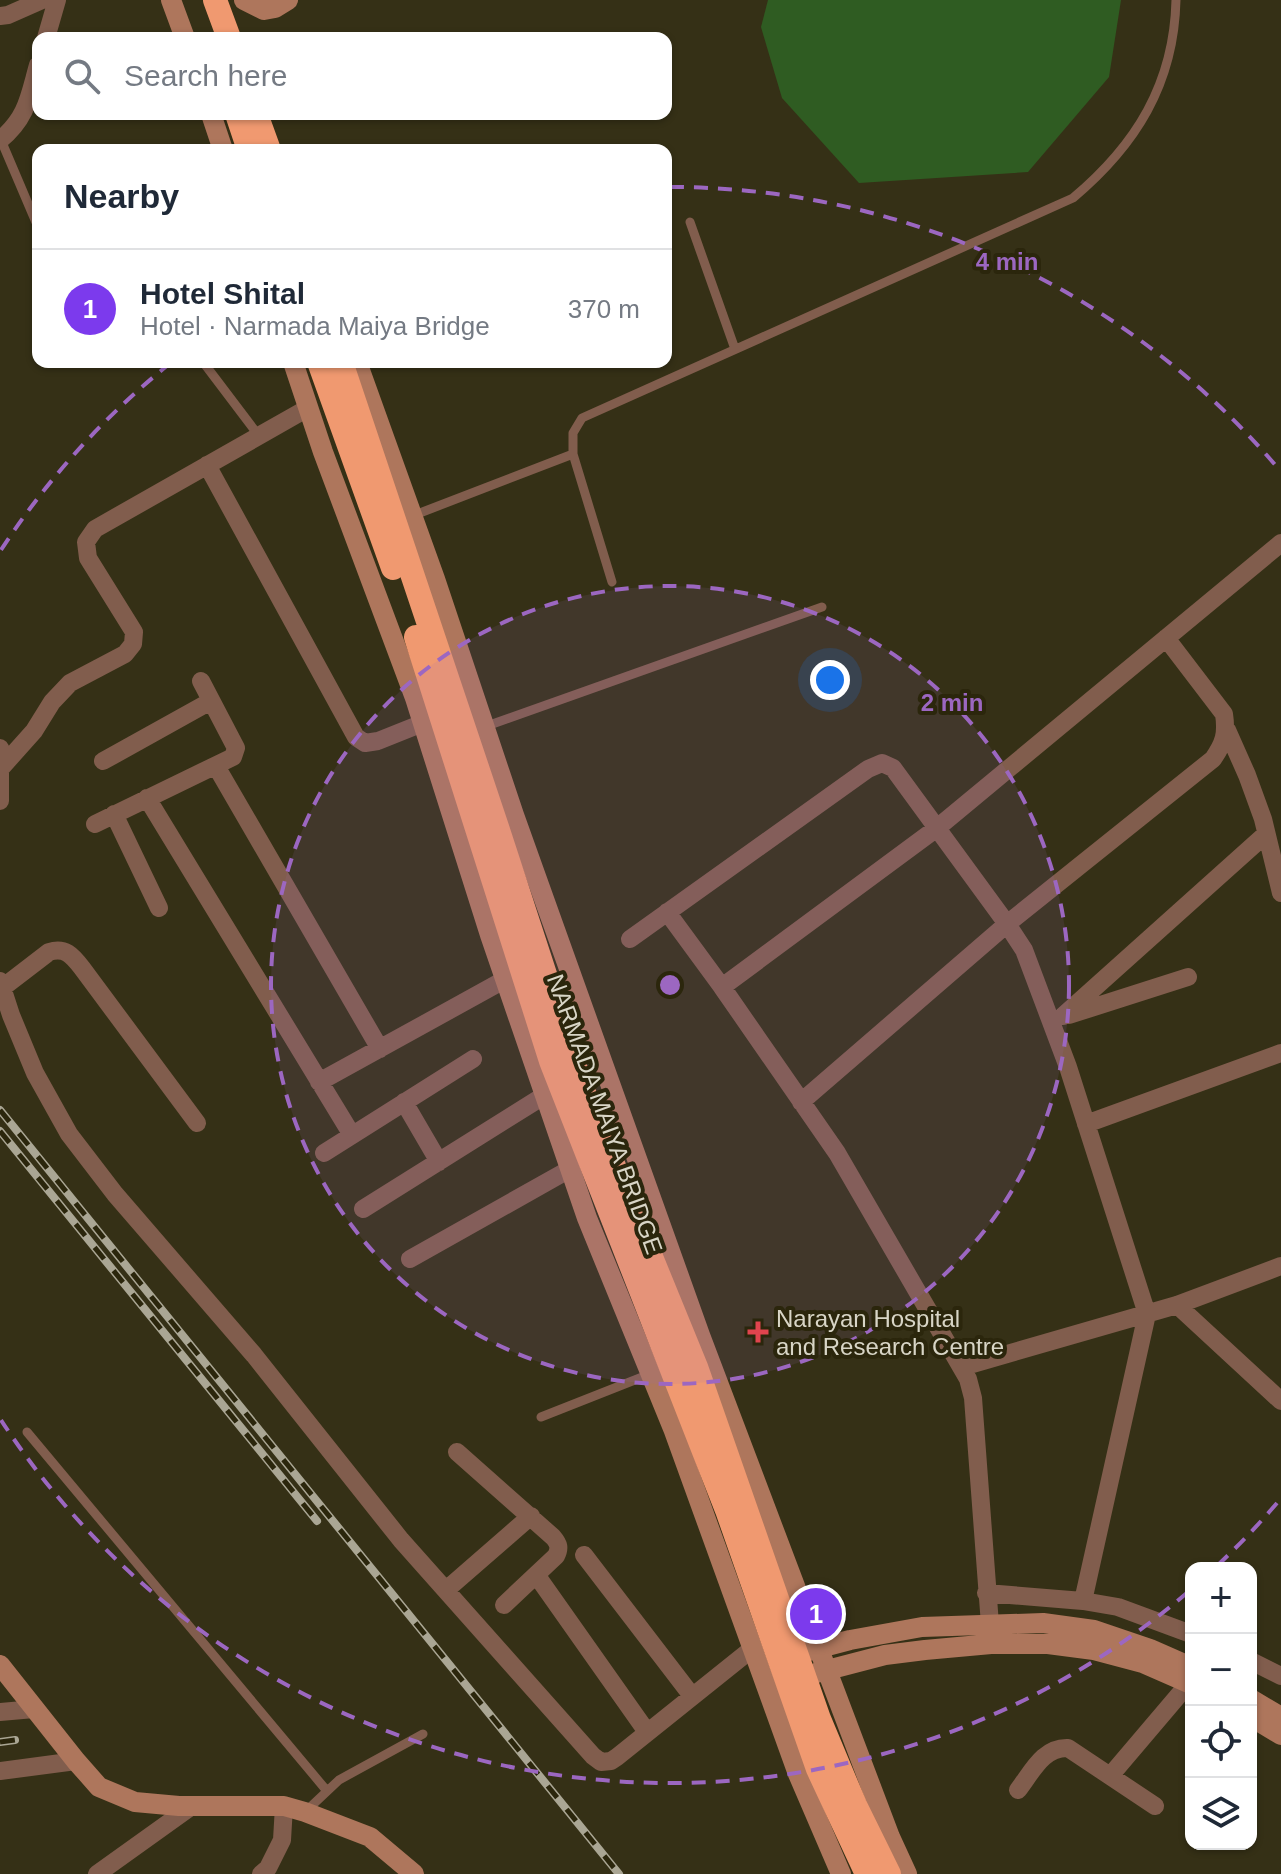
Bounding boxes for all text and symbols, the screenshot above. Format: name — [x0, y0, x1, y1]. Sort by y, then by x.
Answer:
search box — [32, 32, 672, 120]
icon: search — [60, 54, 104, 98]
text: Search here — [124, 59, 287, 92]
text: Nearby — [64, 177, 179, 215]
text: 4 min — [976, 248, 1038, 275]
text: Hotel Shital — [140, 277, 305, 310]
text: 1 — [83, 294, 97, 324]
text: 370 m — [568, 294, 640, 324]
text: Hotel · Narmada Maiya Bridge — [140, 311, 490, 341]
your location — [810, 660, 850, 700]
text: 2 min — [921, 689, 983, 716]
street label: NARMADA MAIYA BRIDGE — [542, 970, 668, 1258]
centre of rings — [656, 971, 684, 999]
place label: Narayan Hospital and Research Centre — [776, 1305, 1004, 1360]
marker: Narayan Hospital and Research Centre — [747, 1321, 769, 1343]
map controls — [1185, 1562, 1257, 1850]
button: + — [1185, 1562, 1257, 1634]
pin: 1 — [790, 1584, 842, 1644]
button: − — [1185, 1634, 1257, 1706]
button: locate — [1185, 1706, 1257, 1778]
button: layers — [1185, 1778, 1257, 1850]

